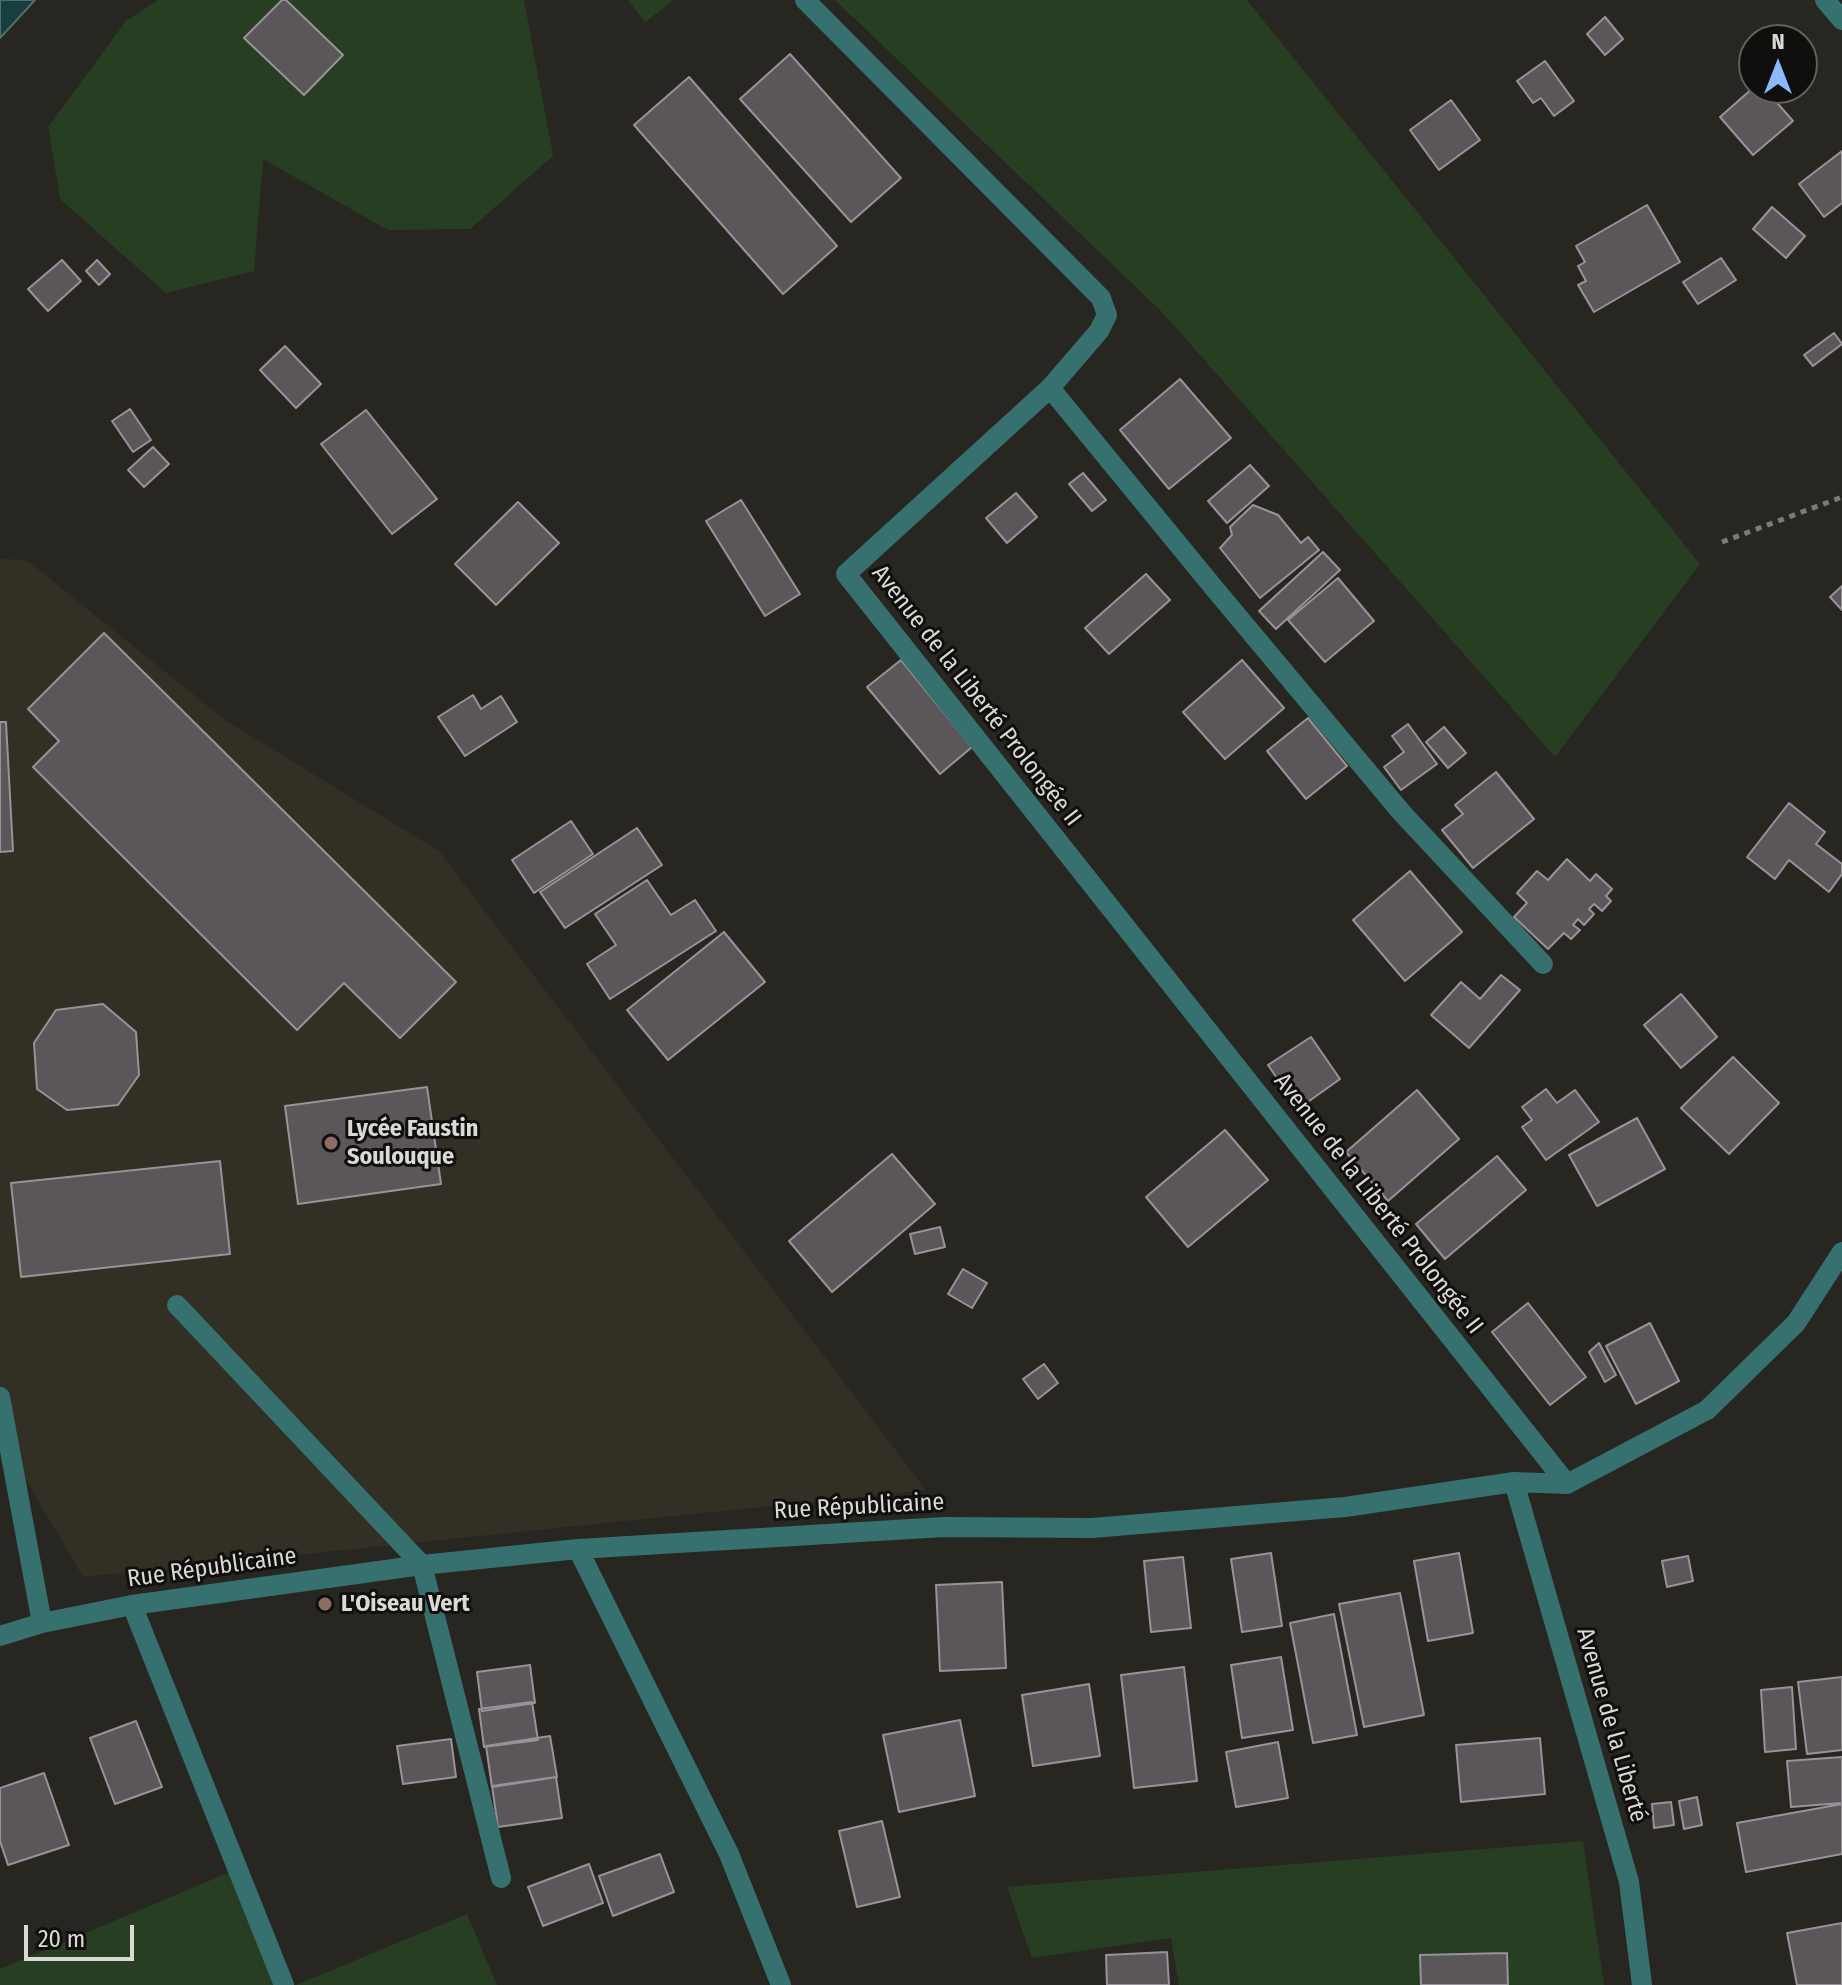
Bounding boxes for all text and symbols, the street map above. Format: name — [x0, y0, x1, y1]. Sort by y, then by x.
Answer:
north arrow — [1738, 24, 1818, 104]
text: N — [1771, 28, 1785, 55]
street label: Avenue de la Liberté Prolongée II — [865, 560, 1087, 832]
street label: Avenue de la Liberté Prolongée II — [1267, 1068, 1489, 1340]
place label: Lycée Faustin Soulouque — [347, 1115, 478, 1171]
marker: Lycée Faustin Soulouque — [322, 1134, 340, 1152]
street label: Rue Républicaine — [773, 1488, 945, 1526]
street label: Rue Républicaine — [126, 1542, 298, 1594]
place label: L'Oiseau Vert — [341, 1590, 470, 1618]
marker: L'Oiseau Vert — [316, 1595, 334, 1613]
street label: Avenue de la Liberté — [1569, 1625, 1653, 1825]
scale bar — [28, 1909, 138, 1959]
text: 20 m — [38, 1925, 85, 1953]

